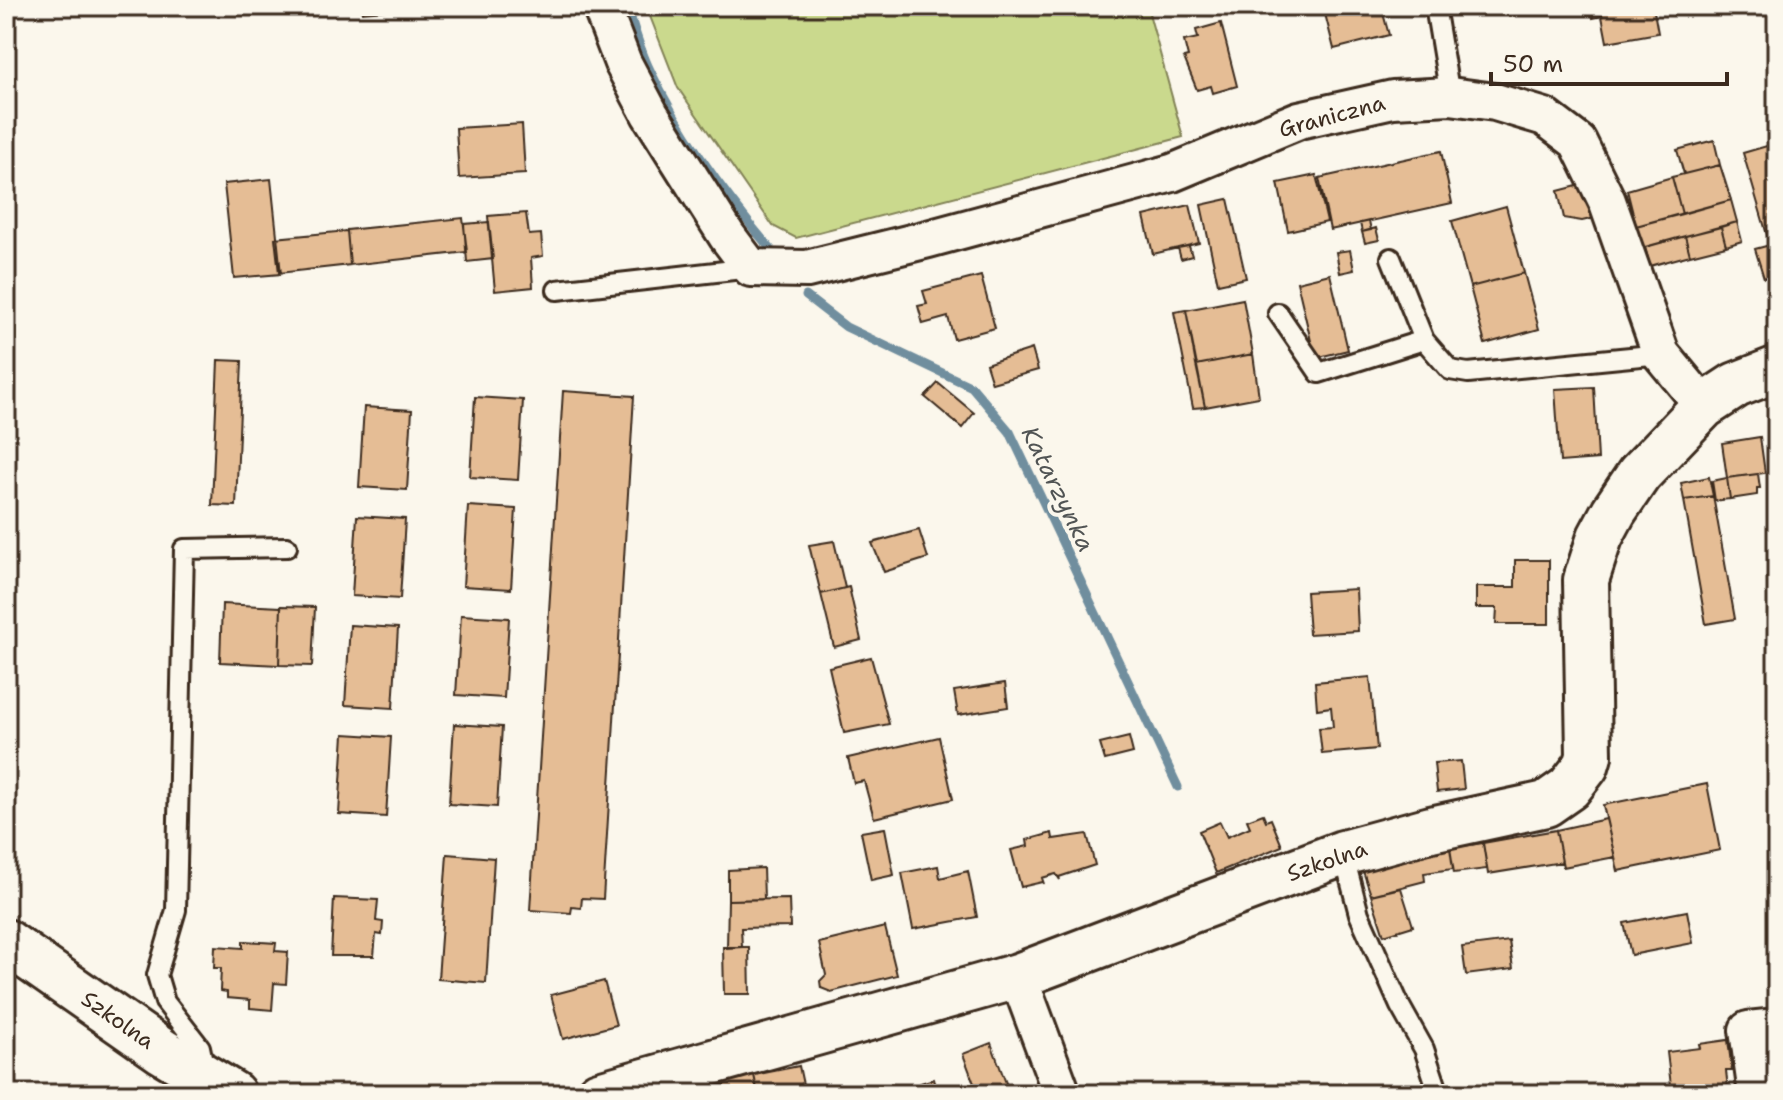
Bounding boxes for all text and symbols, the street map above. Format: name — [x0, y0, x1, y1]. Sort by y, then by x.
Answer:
scale bar — [1491, 36, 1727, 86]
text: 50 m — [1503, 48, 1563, 80]
street label: Graniczna — [1276, 88, 1389, 144]
water label: Katarzynka — [1014, 421, 1102, 557]
street label: Szkolna — [1283, 834, 1371, 888]
street label: Szkolna — [76, 984, 161, 1056]

